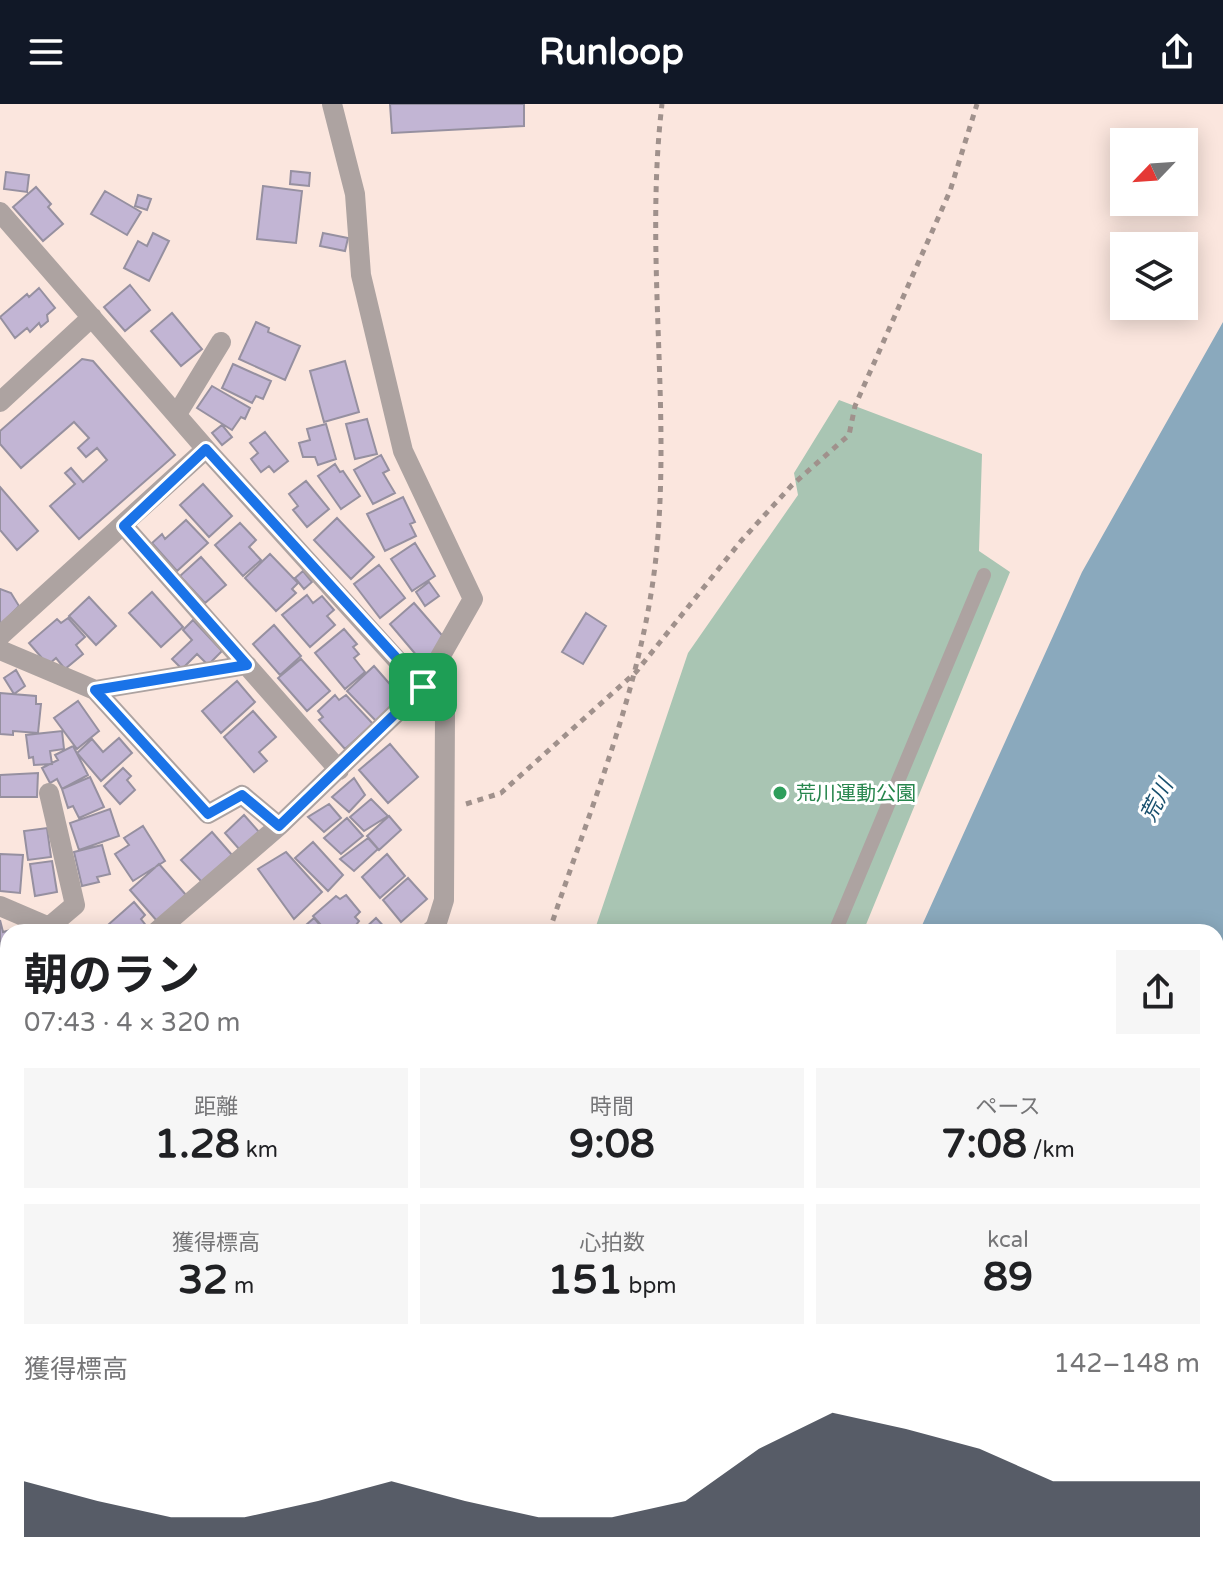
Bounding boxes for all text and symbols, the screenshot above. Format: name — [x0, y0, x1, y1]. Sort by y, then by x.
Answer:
icon: menu — [24, 30, 68, 74]
icon: share — [1155, 30, 1199, 74]
text: Runloop — [539, 31, 684, 74]
north arrow — [1110, 128, 1198, 216]
map controls — [1110, 128, 1198, 320]
button: layers — [1110, 232, 1198, 320]
pin — [389, 653, 457, 721]
icon: arrive — [401, 665, 445, 709]
water label: 荒川 — [1135, 773, 1179, 826]
place label: 荒川運動公園 — [796, 782, 916, 806]
marker: 荒川運動公園 — [771, 784, 789, 802]
text: 朝のラン — [24, 950, 200, 1003]
button: share — [1116, 950, 1200, 1034]
text: 07:43 · 4 × 320 m — [24, 1007, 240, 1038]
text: 距離 — [194, 1094, 238, 1120]
text: 時間 — [590, 1094, 634, 1120]
text: ペース — [976, 1094, 1040, 1120]
text: 1.28 — [154, 1120, 240, 1168]
text: 9:08 — [569, 1120, 655, 1168]
text: 7:08 — [941, 1120, 1027, 1168]
text: km — [240, 1137, 278, 1163]
text: /km — [1027, 1137, 1075, 1163]
text: kcal — [987, 1227, 1029, 1253]
text: 獲得標高 — [172, 1230, 260, 1256]
text: 心拍数 — [579, 1230, 645, 1256]
text: 89 — [983, 1253, 1033, 1301]
text: 32 — [178, 1256, 228, 1304]
text: 151 — [547, 1256, 623, 1304]
text: m — [228, 1273, 254, 1299]
text: bpm — [623, 1273, 677, 1299]
text: 142–148 m — [1054, 1348, 1200, 1379]
text: 獲得標高 — [24, 1354, 128, 1385]

